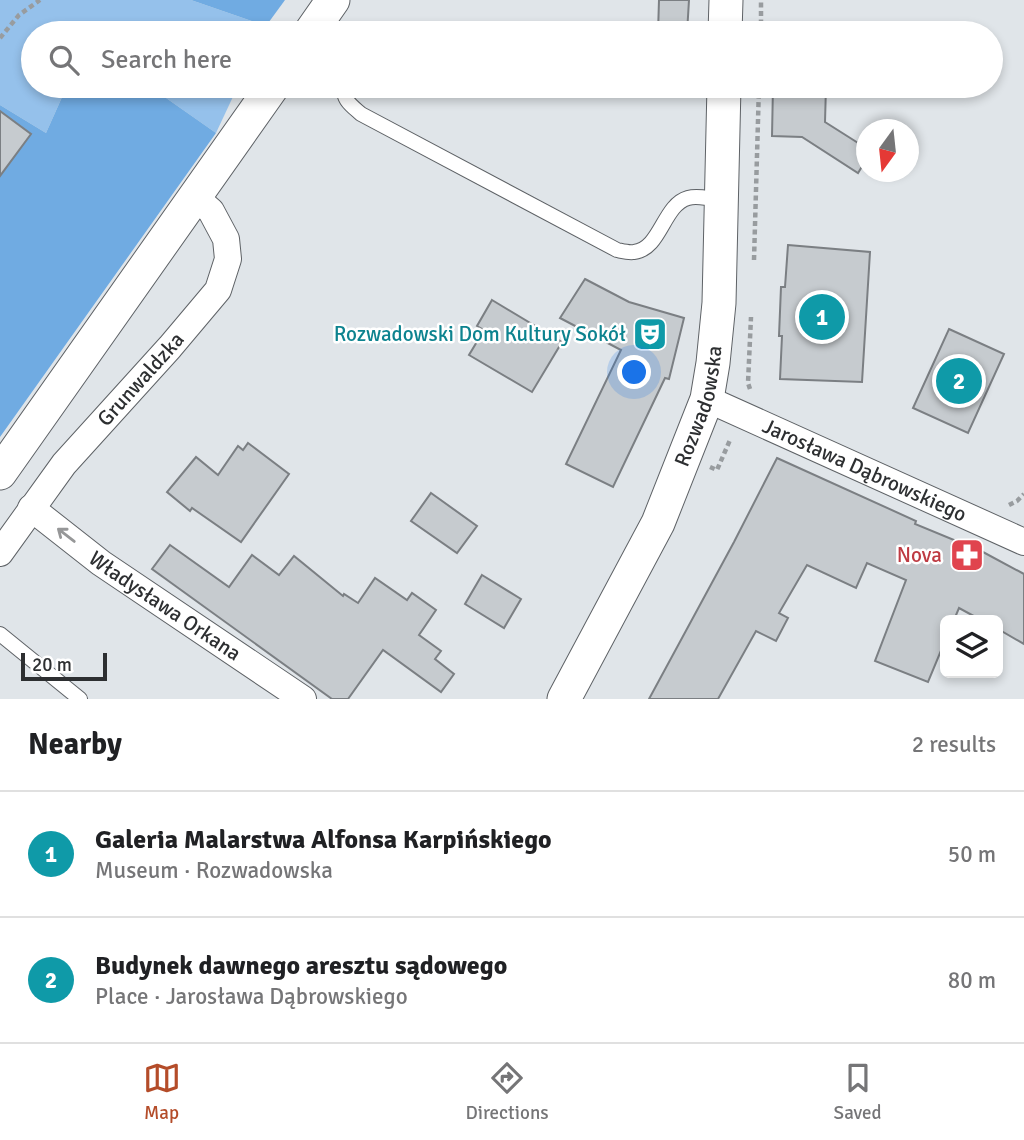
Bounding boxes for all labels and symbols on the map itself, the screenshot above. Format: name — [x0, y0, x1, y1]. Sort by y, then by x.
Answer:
north arrow — [856, 119, 919, 182]
pin: 1 — [799, 291, 845, 343]
theatre icon: Rozwadowski Dom Kultury Sokół — [631, 315, 669, 353]
place label: Rozwadowski Dom Kultury Sokół — [334, 321, 626, 347]
street label: Grunwaldzka — [92, 327, 190, 431]
street label: Rozwadowska — [669, 344, 728, 470]
your location — [617, 355, 651, 389]
pin: 2 — [936, 355, 982, 407]
street label: Jarosława Dąbrowskiego — [759, 413, 971, 527]
one-way arrow — [57, 527, 75, 543]
pharmacy icon: Nova — [948, 536, 986, 574]
place label: Nova — [897, 542, 942, 568]
street label: Władysława Orkana — [83, 545, 246, 667]
scale bar — [21, 650, 107, 682]

